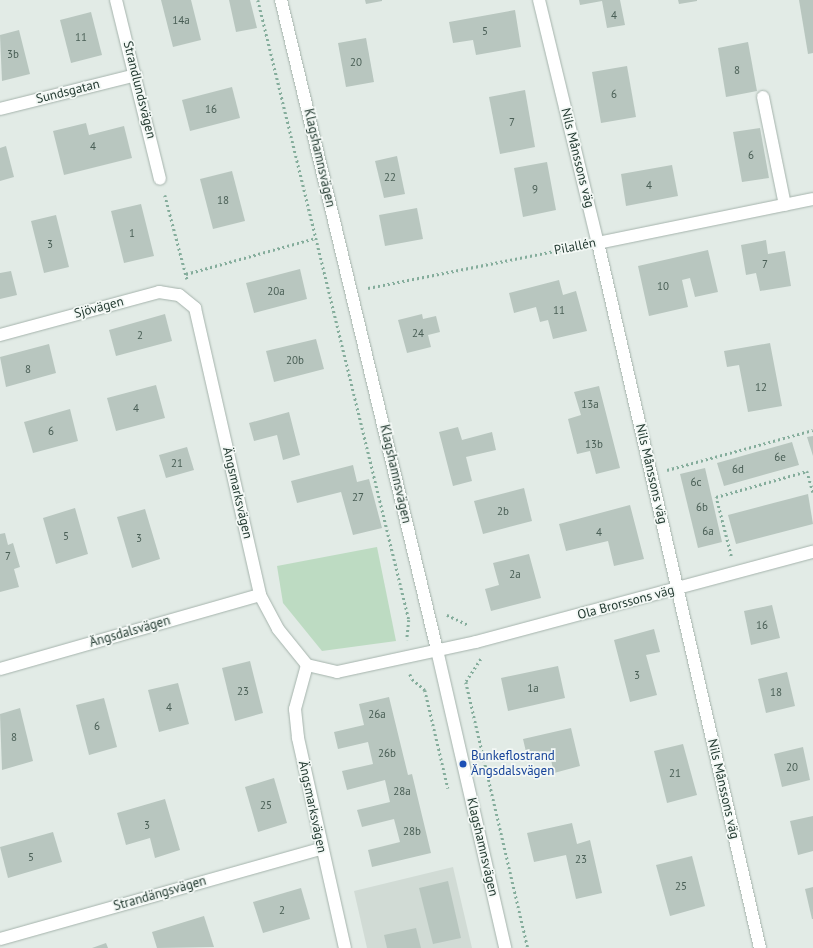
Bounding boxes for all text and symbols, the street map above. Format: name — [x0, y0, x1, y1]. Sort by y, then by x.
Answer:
house number: 4 — [611, 8, 617, 22]
house number: 14a — [172, 13, 190, 27]
house number: 5 — [482, 24, 488, 38]
house number: 11 — [75, 30, 87, 44]
street label: Strandlundsvägen — [119, 40, 159, 140]
house number: 3b — [7, 47, 19, 61]
house number: 20 — [350, 55, 362, 69]
house number: 8 — [734, 63, 740, 77]
street label: Sundsgatan — [35, 77, 101, 107]
house number: 6 — [611, 87, 617, 101]
house number: 16 — [205, 102, 217, 116]
street label: Nils Månssons väg — [557, 106, 597, 210]
street label: Klagshamnsvägen — [300, 107, 338, 209]
house number: 7 — [509, 115, 515, 129]
house number: 4 — [90, 139, 96, 153]
house number: 6 — [748, 148, 754, 162]
house number: 22 — [384, 170, 396, 184]
house number: 4 — [646, 178, 652, 192]
house number: 9 — [532, 182, 538, 196]
house number: 18 — [217, 193, 229, 207]
house number: 1 — [129, 226, 135, 240]
street label: Pilallén — [553, 235, 597, 259]
house number: 3 — [47, 237, 53, 251]
house number: 7 — [762, 257, 768, 271]
house number: 10 — [657, 279, 669, 293]
house number: 20a — [267, 284, 285, 298]
street label: Sjövägen — [73, 294, 125, 322]
house number: 11 — [553, 303, 565, 317]
house number: 24 — [412, 326, 424, 340]
house number: 2 — [137, 328, 143, 342]
house number: 20b — [286, 353, 304, 367]
house number: 8 — [25, 362, 31, 376]
house number: 12 — [755, 380, 767, 394]
house number: 13a — [581, 397, 599, 411]
house number: 4 — [133, 401, 139, 415]
street label: Nils Månssons väg — [632, 422, 670, 526]
street label: Klagshamnsvägen — [376, 423, 414, 525]
house number: 6 — [48, 424, 54, 438]
house number: 13b — [585, 437, 603, 451]
street label: Ängsmarksvägen — [219, 446, 255, 540]
house number: 6e — [774, 450, 786, 464]
house number: 21 — [171, 456, 183, 470]
house number: 6d — [732, 462, 744, 476]
house number: 6c — [691, 475, 701, 489]
house number: 27 — [352, 490, 364, 504]
house number: 6b — [696, 500, 708, 514]
house number: 2b — [497, 504, 509, 518]
house number: 6a — [702, 524, 714, 538]
house number: 4 — [596, 525, 602, 539]
house number: 5 — [63, 529, 69, 543]
house number: 3 — [136, 531, 142, 545]
house number: 7 — [5, 549, 11, 563]
house number: 2a — [509, 567, 521, 581]
street label: Ola Brorssons väg — [576, 583, 676, 623]
street label: Ängsdalsvägen — [88, 613, 172, 651]
house number: 16 — [756, 618, 768, 632]
house number: 3 — [634, 668, 640, 682]
house number: 1a — [527, 681, 539, 695]
house number: 23 — [237, 684, 249, 698]
house number: 18 — [770, 685, 782, 699]
house number: 4 — [166, 700, 172, 714]
house number: 26a — [368, 707, 386, 721]
house number: 6 — [94, 719, 100, 733]
house number: 8 — [11, 730, 17, 744]
street label: Nils Månssons väg — [704, 737, 742, 841]
house number: 26b — [378, 746, 396, 760]
place label: Bunkeflostrand Ängsdalsvägen — [471, 749, 555, 780]
marker: Bunkeflostrand Ängsdalsvägen — [458, 759, 468, 769]
street label: Ängsmarksvägen — [295, 760, 329, 854]
house number: 20 — [786, 760, 798, 774]
house number: 21 — [669, 766, 681, 780]
house number: 28a — [393, 784, 411, 798]
street label: Klagshamnsvägen — [463, 796, 501, 898]
house number: 25 — [260, 798, 272, 812]
house number: 3 — [144, 818, 150, 832]
house number: 28b — [403, 824, 421, 838]
house number: 5 — [28, 850, 34, 864]
house number: 23 — [575, 852, 587, 866]
street label: Strandängsvägen — [112, 873, 208, 915]
house number: 25 — [675, 879, 687, 893]
house number: 2 — [279, 903, 285, 917]

